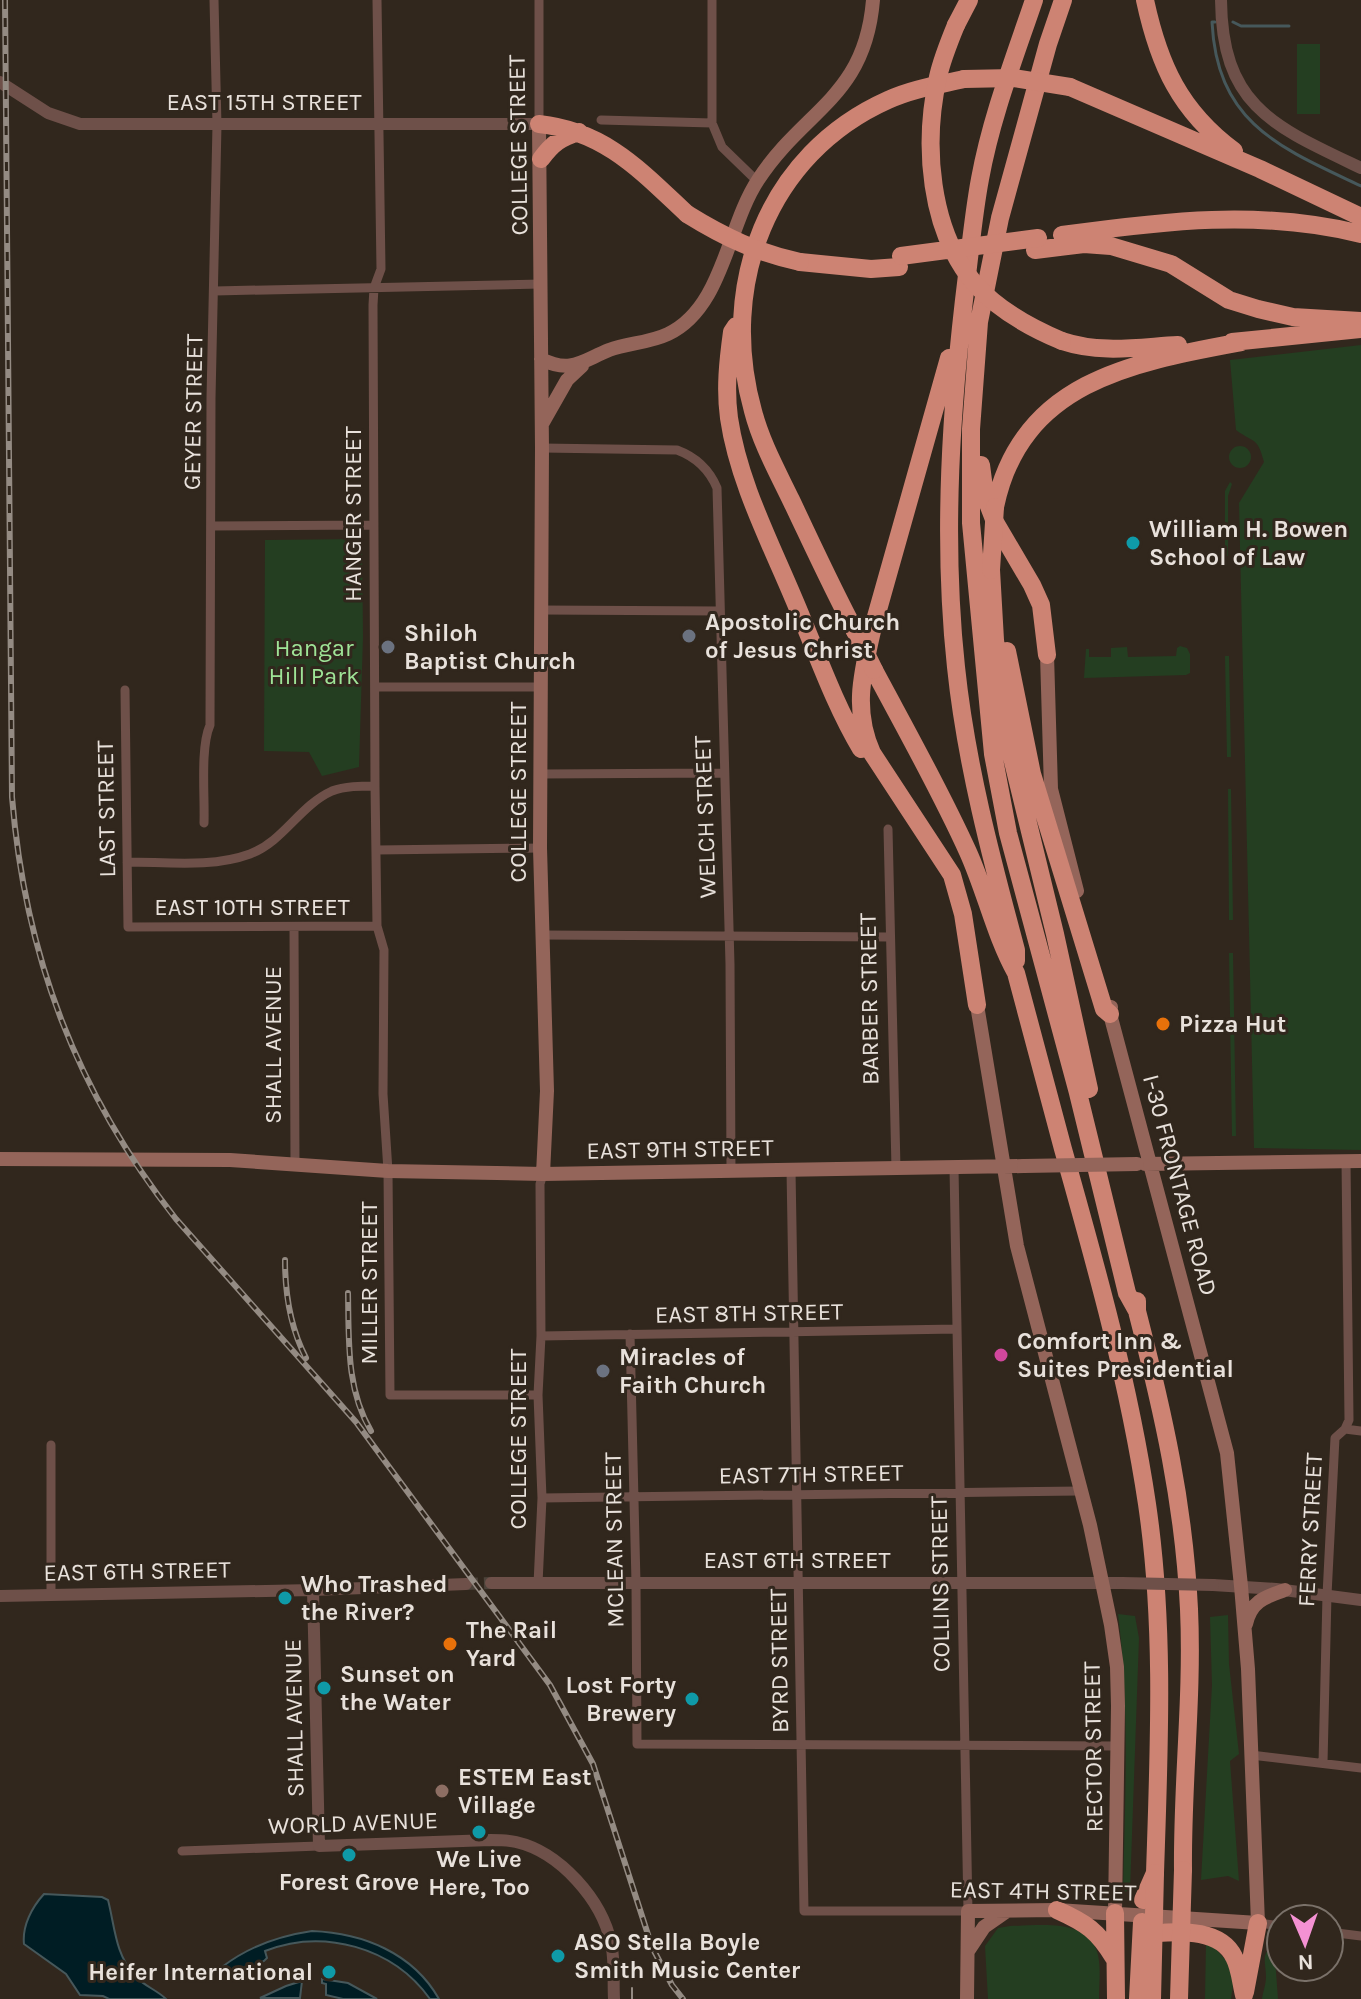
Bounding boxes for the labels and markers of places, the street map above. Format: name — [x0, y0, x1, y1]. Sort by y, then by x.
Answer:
place label: William H. Bowen School of Law — [1149, 515, 1348, 571]
marker: William H. Bowen School of Law — [1124, 534, 1142, 552]
place label: Apostolic Church of Jesus Christ — [705, 608, 900, 664]
place label: Shiloh Baptist Church — [404, 619, 576, 675]
marker: Apostolic Church of Jesus Christ — [680, 627, 698, 645]
marker: Shiloh Baptist Church — [379, 638, 397, 656]
place label: Pizza Hut — [1179, 1010, 1286, 1038]
marker: Pizza Hut — [1154, 1015, 1172, 1033]
place label: Comfort Inn & Suites Presidential — [1017, 1327, 1234, 1383]
place label: Miracles of Faith Church — [619, 1343, 766, 1399]
marker: Comfort Inn & Suites Presidential — [992, 1346, 1010, 1364]
marker: Miracles of Faith Church — [594, 1362, 612, 1380]
place label: Who Trashed the River? — [301, 1570, 448, 1626]
marker: Who Trashed the River? — [276, 1589, 294, 1607]
place label: The Rail Yard — [466, 1616, 557, 1672]
marker: The Rail Yard — [441, 1635, 459, 1653]
place label: Sunset on the Water — [340, 1660, 455, 1716]
place label: Lost Forty Brewery — [565, 1671, 676, 1727]
marker: Sunset on the Water — [315, 1679, 333, 1697]
marker: Lost Forty Brewery — [683, 1690, 701, 1708]
place label: ESTEM East Village — [458, 1763, 592, 1819]
marker: ESTEM East Village — [433, 1782, 451, 1800]
marker: We Live Here, Too — [470, 1823, 488, 1841]
place label: We Live Here, Too — [428, 1845, 530, 1901]
marker: Forest Grove — [340, 1846, 358, 1864]
place label: Forest Grove — [279, 1868, 419, 1896]
place label: ASO Stella Boyle Smith Music Center — [574, 1928, 801, 1984]
marker: ASO Stella Boyle Smith Music Center — [549, 1947, 567, 1965]
place label: Heifer International — [88, 1958, 313, 1986]
marker: Heifer International — [320, 1963, 338, 1981]

